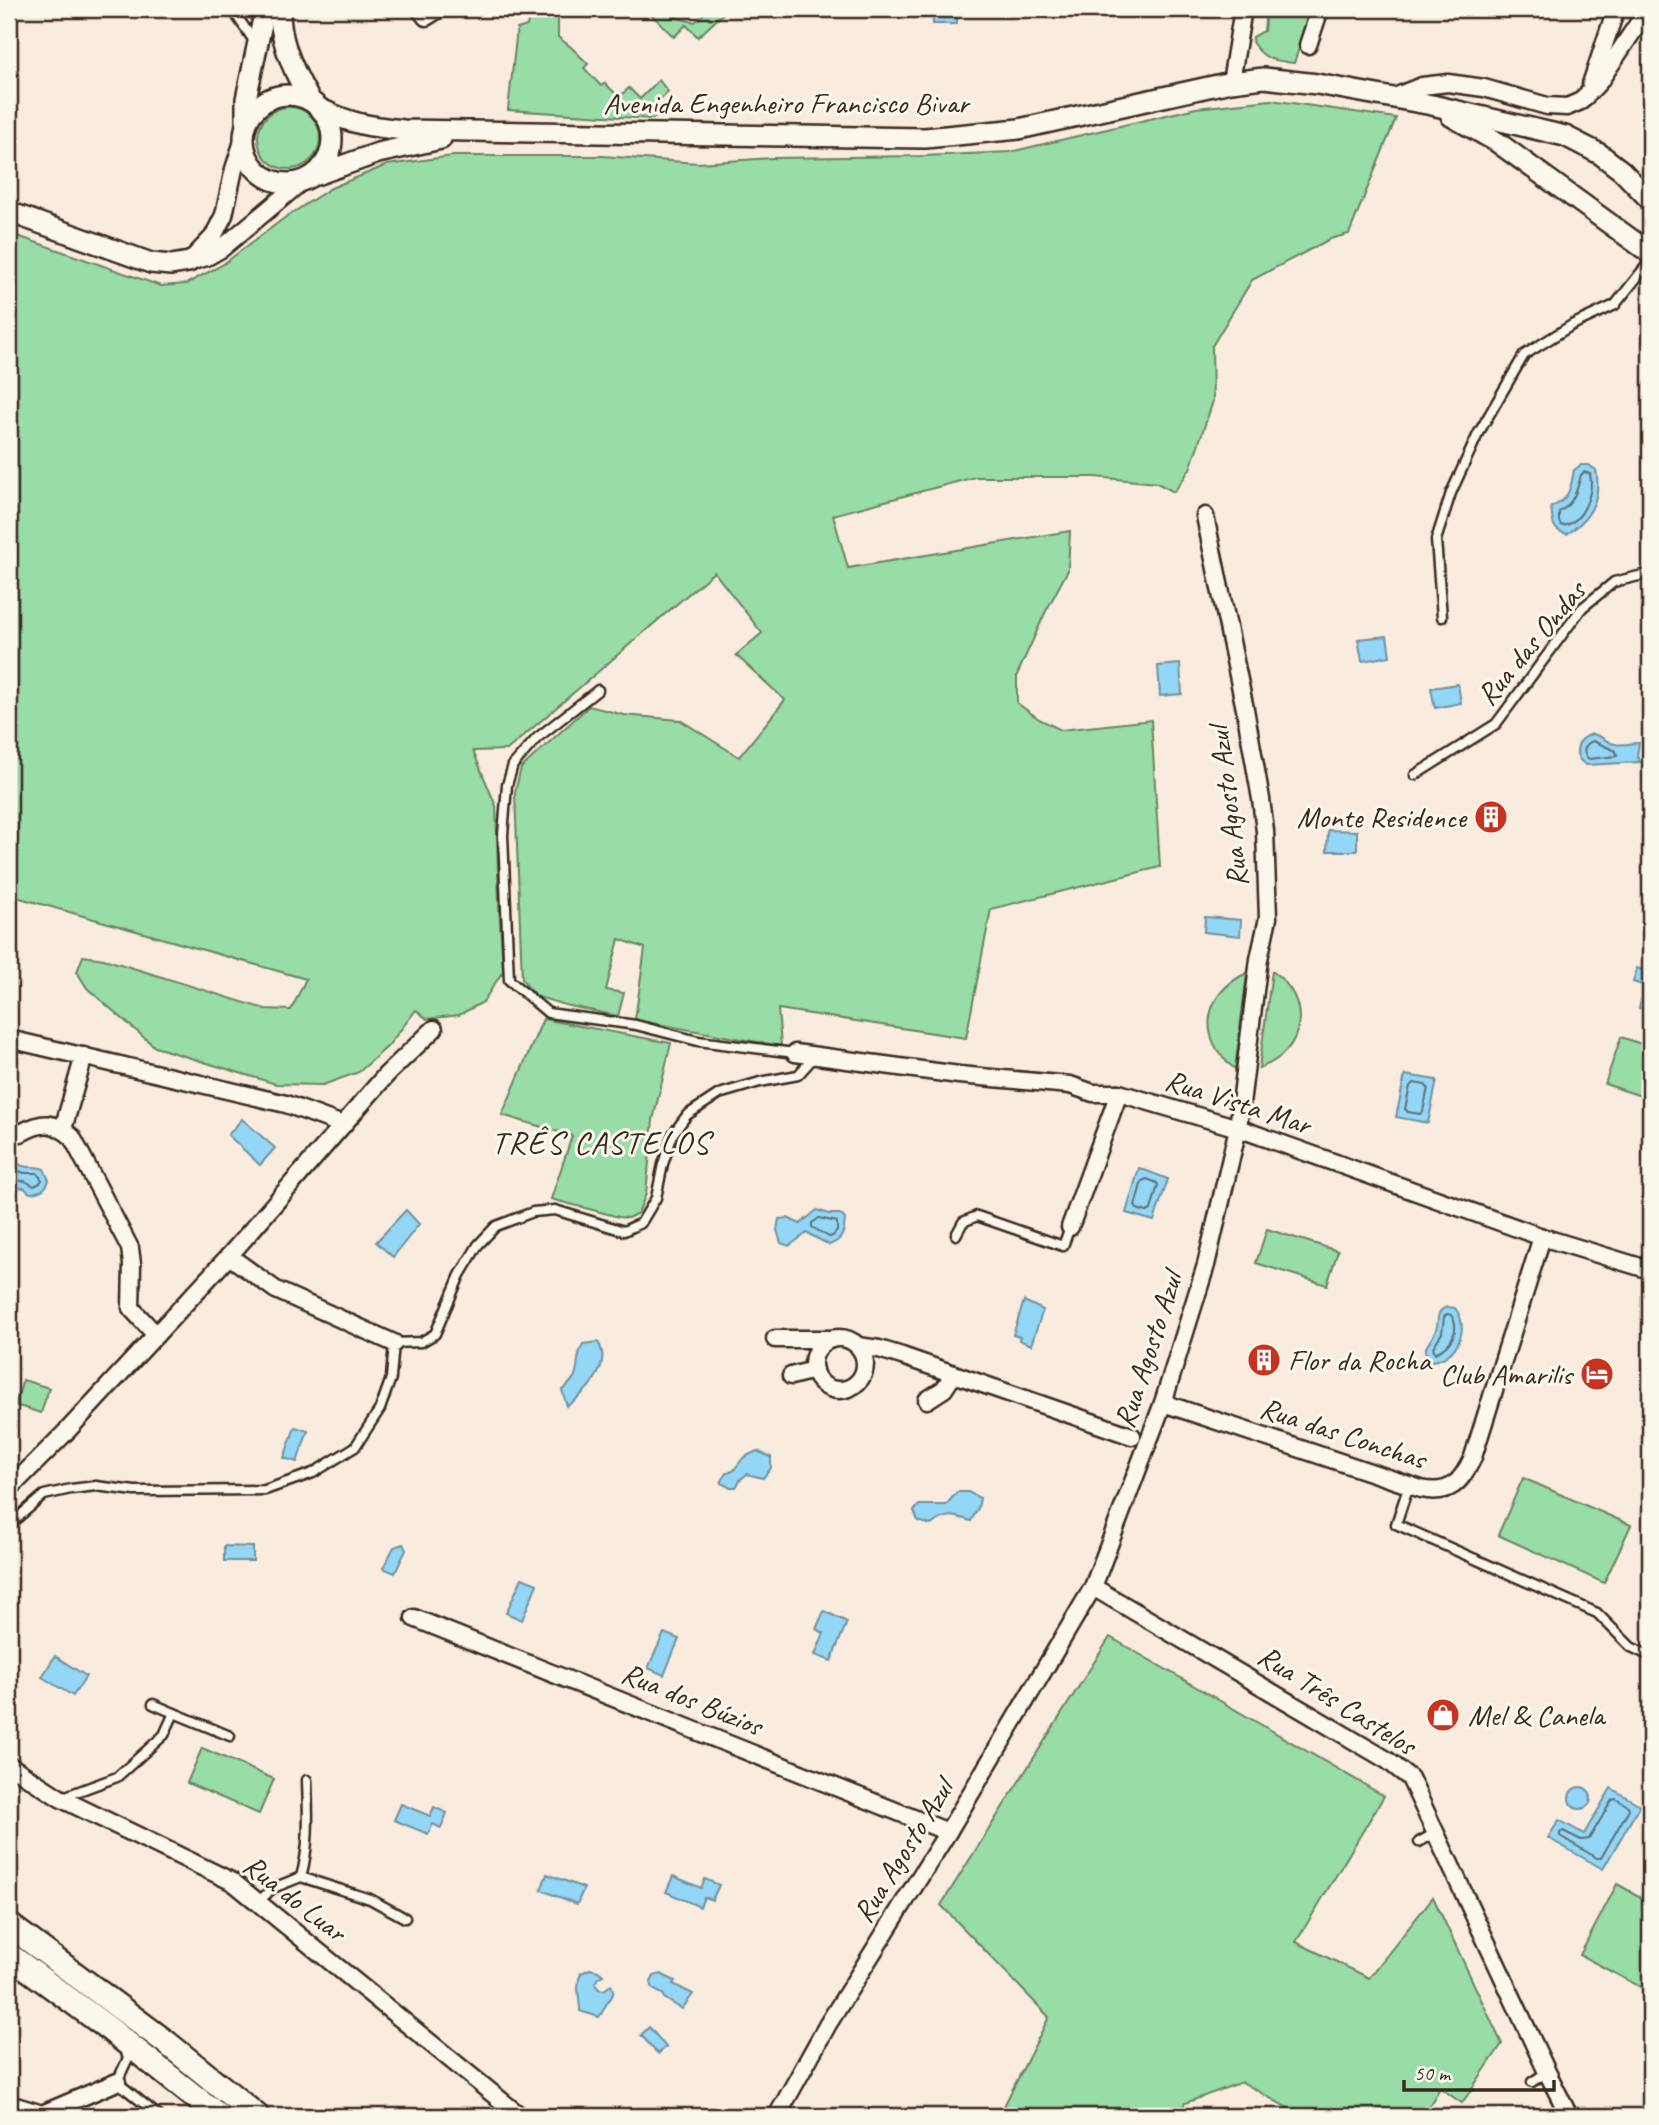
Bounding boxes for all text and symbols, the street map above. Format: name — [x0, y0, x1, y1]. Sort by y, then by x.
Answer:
street label: Avenida Engenheiro Francisco Bivar — [603, 84, 971, 122]
street label: Rua das Ondas — [1468, 571, 1596, 713]
street label: Rua Agosto Azul — [1199, 720, 1257, 889]
place label: Monte Residence — [1297, 798, 1468, 836]
building icon: Monte Residence — [1472, 798, 1510, 836]
street label: Rua Vista Mar — [1160, 1061, 1318, 1144]
district label: TRÊS CASTELOS — [491, 1122, 715, 1163]
street label: Rua Agosto Azul — [1105, 1263, 1192, 1433]
building icon: Flor da Rocha — [1245, 1341, 1283, 1379]
place label: Flor da Rocha — [1288, 1341, 1433, 1379]
place label: Club Amarilis — [1440, 1355, 1575, 1393]
hotel icon: Club Amarilis — [1578, 1355, 1616, 1393]
street label: Rua das Conchas — [1255, 1388, 1433, 1478]
street label: Rua Três Castelos — [1251, 1636, 1425, 1765]
street label: Rua dos Búzios — [616, 1654, 770, 1745]
shop icon: Mel & Canela — [1424, 1696, 1462, 1734]
place label: Mel & Canela — [1468, 1696, 1607, 1734]
street label: Rua Agosto Azul — [844, 1768, 964, 1929]
street label: Rua do Luar — [236, 1846, 356, 1951]
scale bar — [1404, 2048, 1554, 2092]
text: 50 m — [1414, 2060, 1452, 2086]

